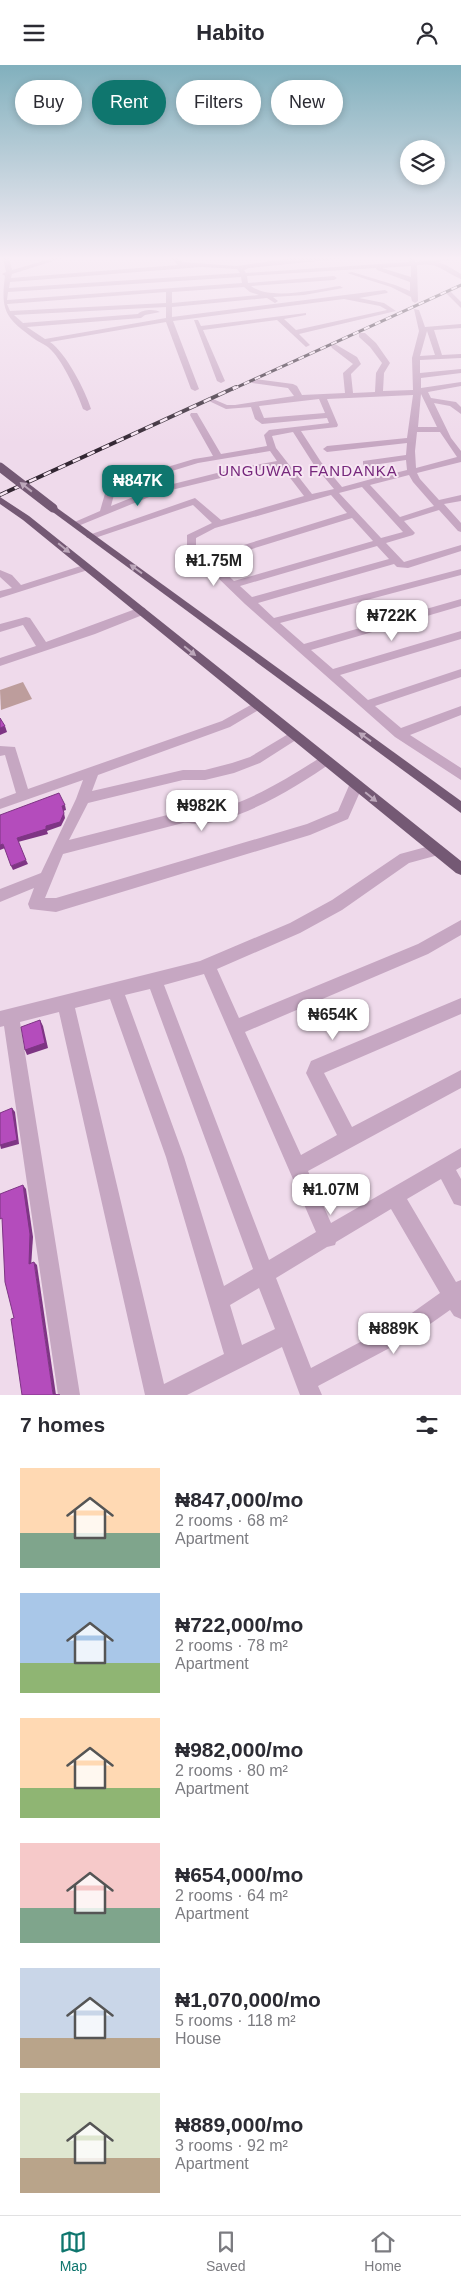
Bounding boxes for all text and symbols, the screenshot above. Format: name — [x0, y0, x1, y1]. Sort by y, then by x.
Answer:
icon: menu — [20, 19, 48, 47]
icon: person — [413, 19, 441, 47]
text: Habito — [196, 20, 265, 45]
chip: Buy — [15, 80, 82, 125]
chip: Rent — [92, 80, 166, 125]
chip: Filters — [176, 80, 261, 125]
chip: New — [271, 80, 343, 125]
map controls — [400, 140, 445, 185]
button: layers — [400, 140, 445, 185]
district label: UNGUWAR FANDANKA — [218, 462, 398, 479]
pin: ₦847K — [103, 465, 173, 507]
text: ₦847K — [113, 472, 163, 489]
one-way arrow — [20, 482, 33, 493]
one-way arrow — [57, 543, 70, 554]
pin: ₦1.75M — [173, 545, 255, 587]
text: ₦1.75M — [186, 552, 242, 569]
one-way arrow — [130, 563, 143, 574]
pin: ₦722K — [357, 599, 427, 642]
text: ₦722K — [367, 607, 417, 624]
one-way arrow — [183, 645, 196, 656]
one-way arrow — [358, 732, 372, 742]
pin: ₦982K — [167, 789, 237, 832]
one-way arrow — [364, 791, 377, 802]
text: ₦982K — [177, 797, 227, 814]
pin: ₦654K — [298, 999, 368, 1041]
text: ₦654K — [308, 1006, 358, 1023]
pin: ₦1.07M — [290, 1173, 372, 1216]
text: ₦1.07M — [303, 1181, 359, 1198]
pin: ₦889K — [359, 1313, 429, 1355]
text: ₦889K — [369, 1320, 419, 1337]
icon: filters — [413, 1411, 441, 1439]
text: 7 homes — [20, 1413, 105, 1436]
icon: home — [60, 1488, 120, 1548]
text: ₦847,000/mo — [175, 1488, 303, 1511]
text: 2 rooms · 68 m² — [175, 1512, 288, 1529]
text: Apartment — [175, 1530, 249, 1547]
icon: home — [60, 1613, 120, 1673]
text: ₦722,000/mo — [175, 1613, 303, 1636]
text: 2 rooms · 78 m² — [175, 1637, 288, 1654]
text: Apartment — [175, 1655, 249, 1672]
icon: home — [60, 1738, 120, 1798]
text: ₦982,000/mo — [175, 1738, 303, 1761]
text: 2 rooms · 80 m² — [175, 1762, 288, 1779]
text: Apartment — [175, 1780, 249, 1797]
icon: home — [60, 1863, 120, 1923]
text: ₦654,000/mo — [175, 1863, 303, 1886]
text: 2 rooms · 64 m² — [175, 1887, 288, 1904]
text: Apartment — [175, 1905, 249, 1922]
icon: home — [60, 1988, 120, 2048]
text: ₦1,070,000/mo — [175, 1988, 321, 2011]
text: 5 rooms · 118 m² — [175, 2012, 296, 2029]
text: House — [175, 2030, 221, 2047]
icon: home — [60, 2113, 120, 2173]
text: ₦889,000/mo — [175, 2113, 303, 2136]
text: 3 rooms · 92 m² — [175, 2137, 288, 2154]
text: Apartment — [175, 2155, 249, 2172]
tab: Map — [59, 2228, 87, 2274]
tab: Saved — [206, 2228, 246, 2274]
tab: Home — [364, 2228, 402, 2274]

